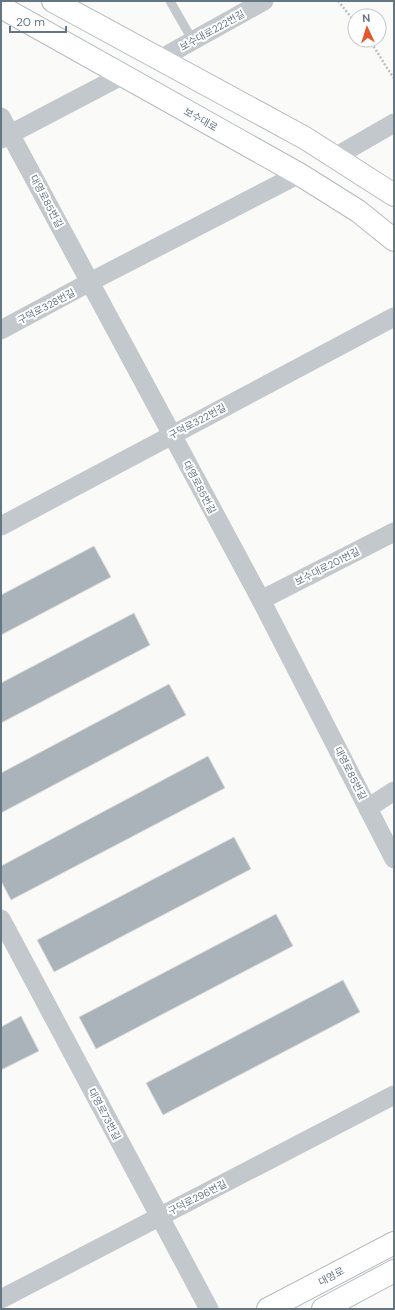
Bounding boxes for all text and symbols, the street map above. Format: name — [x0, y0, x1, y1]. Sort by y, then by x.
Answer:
street label: 보수대로222번길 — [177, 7, 247, 54]
scale bar — [10, 8, 66, 34]
north arrow — [347, 8, 387, 48]
text: N — [362, 11, 371, 25]
text: 20 m — [16, 14, 45, 30]
street label: 보수대로 — [182, 105, 220, 134]
street label: 대영로85번길 — [27, 172, 66, 230]
street label: 구덕로328번길 — [15, 286, 77, 327]
street label: 구덕로322번길 — [166, 401, 228, 442]
street label: 대영로85번길 — [180, 458, 219, 516]
street label: 보수대로201번길 — [293, 545, 362, 588]
street label: 대영로85번길 — [332, 744, 370, 802]
street label: 대영로73번길 — [85, 1086, 124, 1142]
street label: 구덕로296번길 — [166, 1177, 229, 1218]
street label: 대영로 — [316, 1264, 346, 1289]

